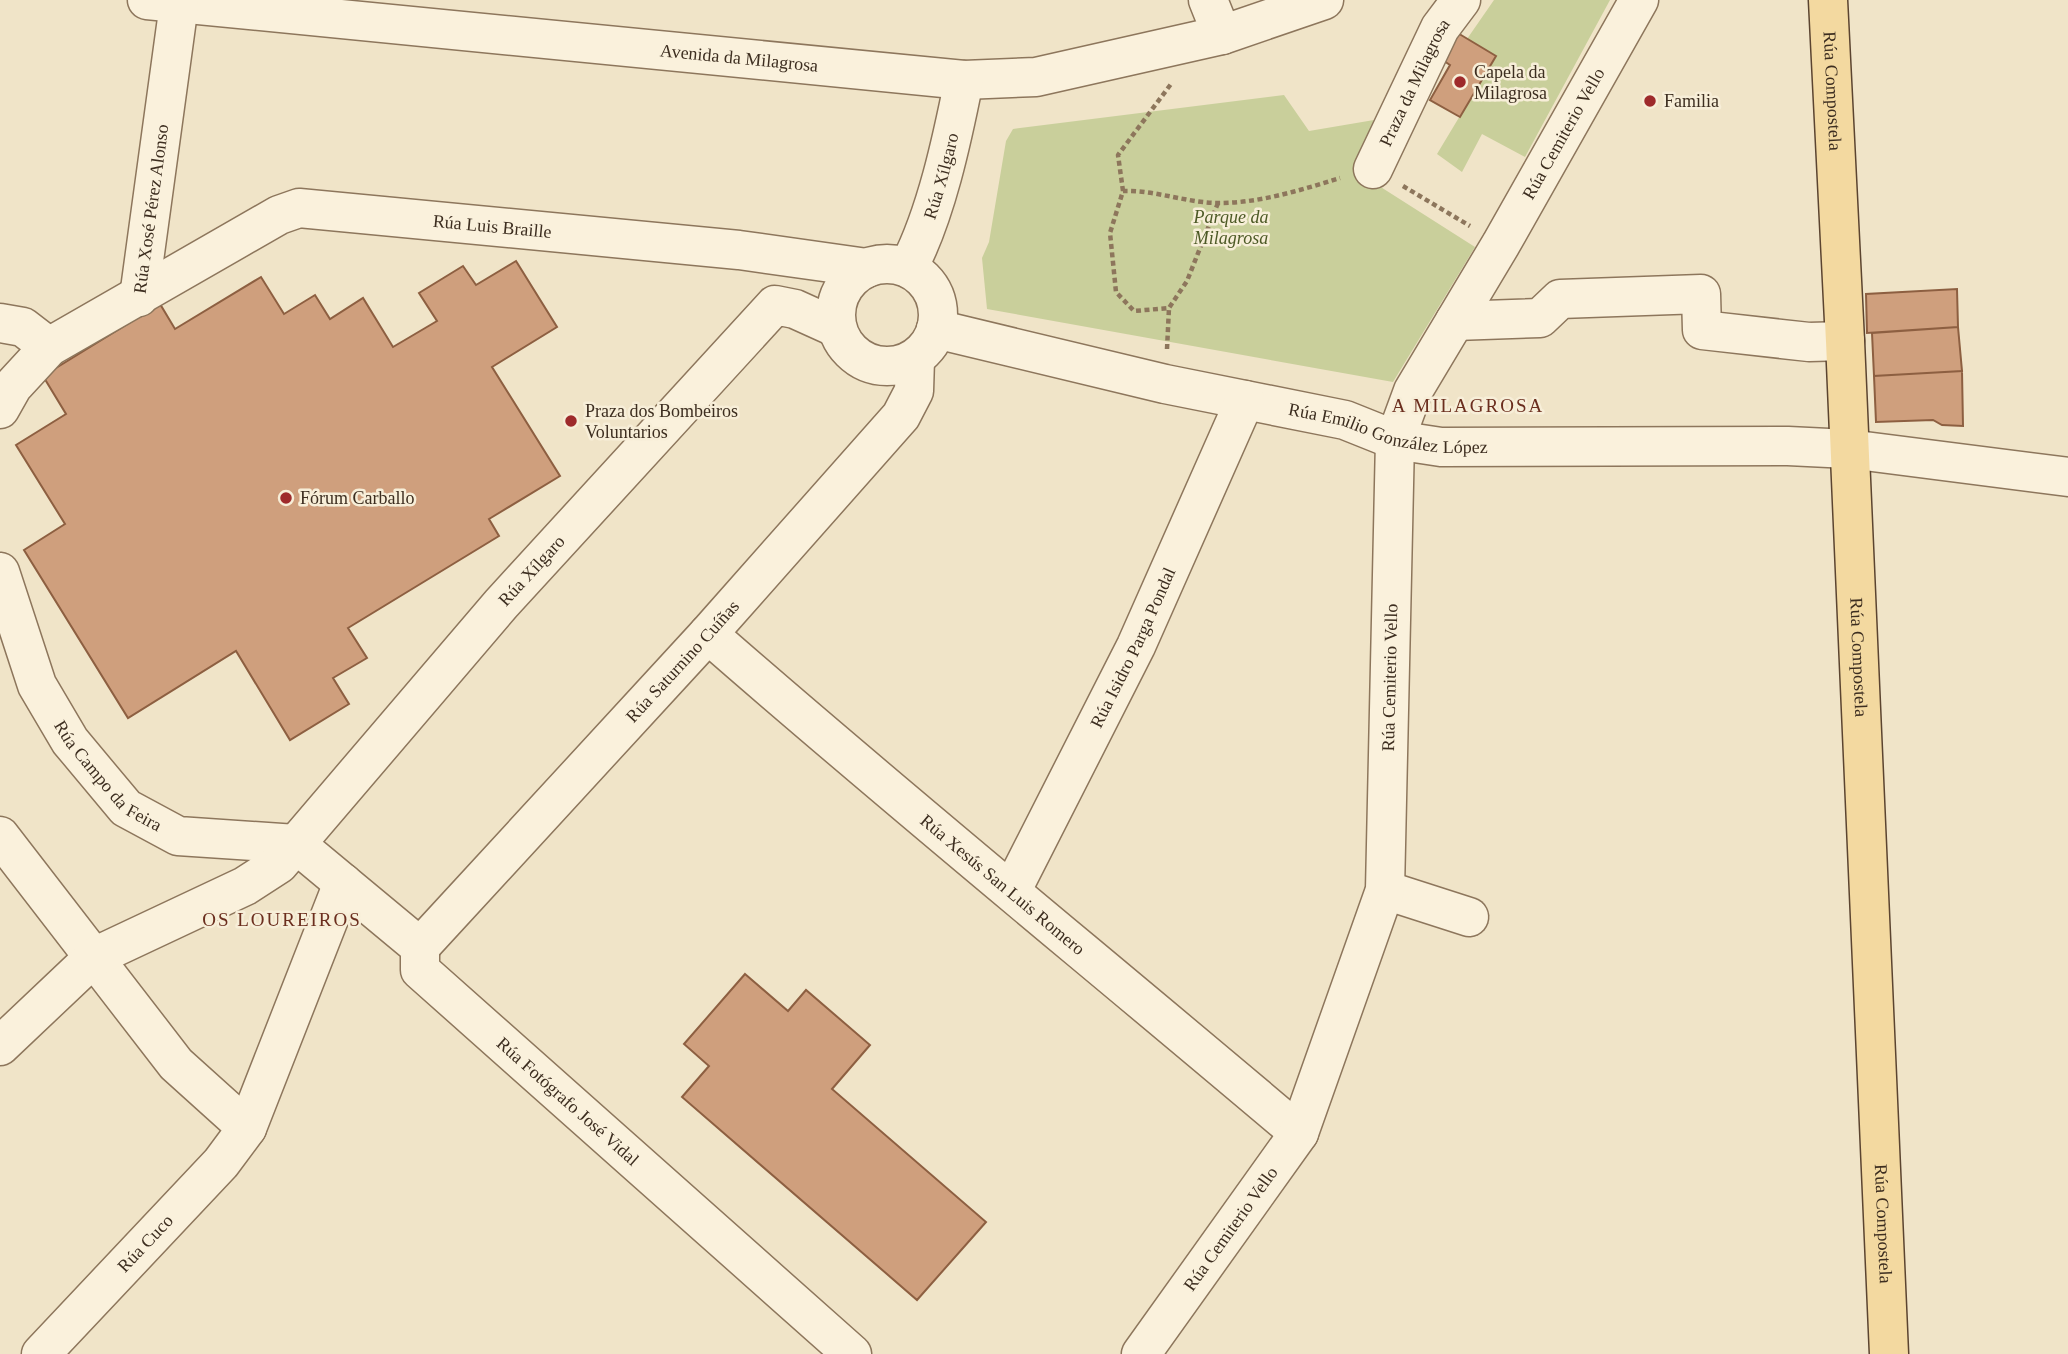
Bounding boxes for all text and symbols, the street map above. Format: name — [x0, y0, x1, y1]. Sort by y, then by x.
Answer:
street label: Praza da Milagrosa — [1375, 14, 1454, 149]
street label: Rúa Compostela — [1820, 31, 1845, 151]
street label: Avenida da Milagrosa — [659, 40, 819, 76]
place label: Capela da Milagrosa — [1474, 62, 1547, 103]
street label: Rúa Cemiterio Vello — [1518, 64, 1609, 203]
marker: Capela da Milagrosa — [1452, 74, 1468, 90]
place label: Familia — [1664, 91, 1719, 111]
marker: Familia — [1642, 93, 1658, 109]
street label: Rúa Xosé Pérez Alonso — [130, 123, 172, 295]
street label: Rúa Xílgaro — [920, 131, 963, 222]
park label: Parque da Milagrosa — [1193, 207, 1268, 248]
street label: Rúa Luis Braille — [432, 211, 552, 242]
district label: A MILAGROSA — [1392, 395, 1544, 416]
street label: Rúa Emilio González López — [1287, 399, 1488, 457]
place label: Praza dos Bombeiros Voluntarios — [585, 401, 738, 442]
marker: Praza dos Bombeiros Voluntarios — [563, 413, 579, 429]
place label: Fórum Carballo — [300, 488, 415, 508]
marker: Fórum Carballo — [278, 490, 294, 506]
street label: Rúa Xílgaro — [494, 531, 569, 610]
street label: Rúa Isidro Parga Pondal — [1086, 564, 1180, 731]
street label: Rúa Saturnino Cuíñas — [622, 596, 743, 726]
street label: Rúa Compostela — [1846, 597, 1871, 717]
street label: Rúa Cemiterio Vello — [1378, 603, 1401, 752]
street label: Rúa Campo da Feira — [50, 717, 165, 835]
street label: Rúa Xesús San Luis Romero — [916, 810, 1089, 959]
district label: OS LOUREIROS — [202, 909, 362, 930]
street label: Rúa Fotógrafo José Vidal — [493, 1033, 643, 1170]
street label: Rúa Cemiterio Vello — [1179, 1163, 1282, 1295]
street label: Rúa Compostela — [1871, 1164, 1896, 1284]
street label: Rúa Cuco — [113, 1210, 177, 1276]

